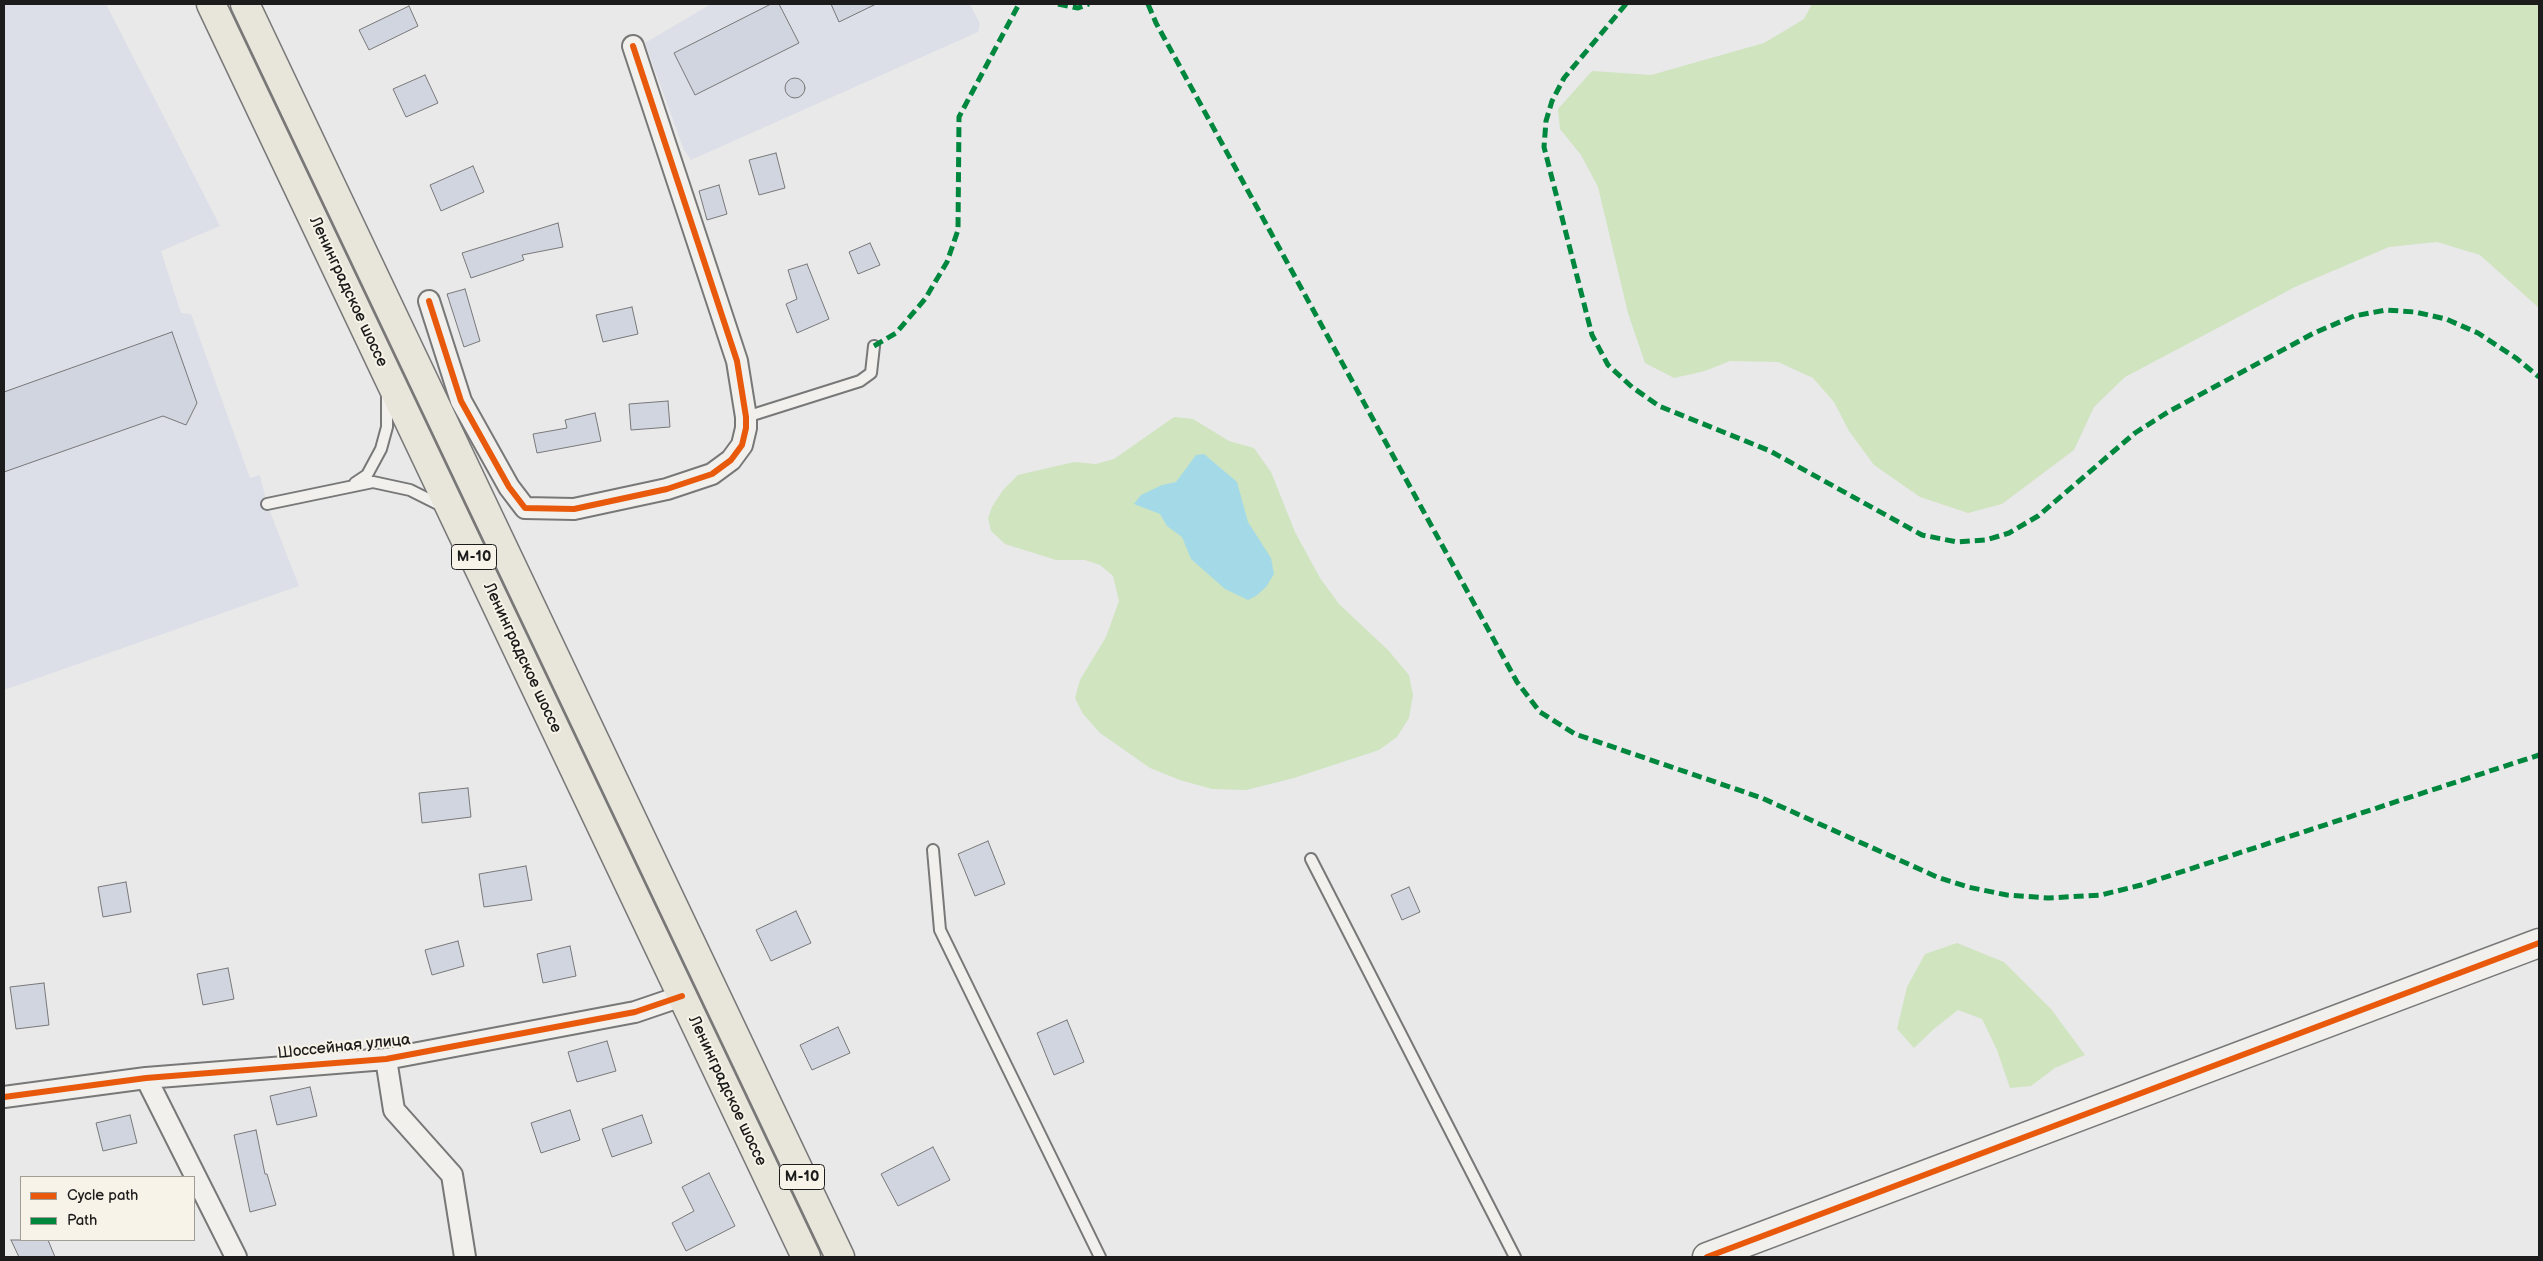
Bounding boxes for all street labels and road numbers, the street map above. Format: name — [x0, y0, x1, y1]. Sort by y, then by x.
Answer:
street label: Ленинградское шоссе — [305, 214, 391, 370]
road number: М-10 — [452, 544, 496, 570]
street label: Ленинградское шоссе — [479, 580, 565, 736]
street label: Ленинградское шоссе — [684, 1013, 770, 1169]
street label: Шоссейная улица — [277, 1030, 411, 1064]
road number: М-10 — [780, 1164, 824, 1190]

